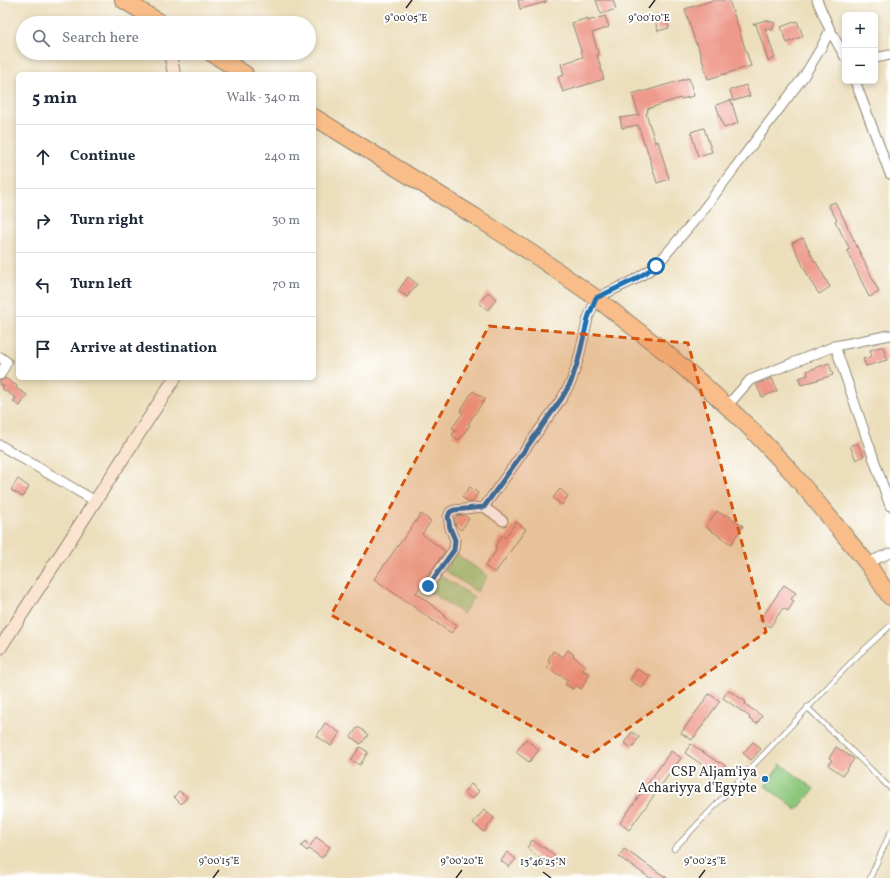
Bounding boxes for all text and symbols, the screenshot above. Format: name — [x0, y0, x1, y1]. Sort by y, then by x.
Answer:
text: 9°00'05"E — [385, 11, 427, 25]
text: 9°00'10"E — [628, 11, 670, 25]
map controls — [842, 12, 878, 84]
button: + — [842, 12, 878, 48]
search box — [16, 16, 316, 60]
icon: search — [30, 27, 52, 49]
text: Search here — [62, 28, 139, 49]
button: − — [842, 48, 878, 84]
text: 5 min — [32, 87, 77, 110]
text: Walk · 340 m — [227, 89, 300, 107]
icon: ahead — [32, 146, 54, 168]
text: Continue — [70, 146, 135, 167]
text: 240 m — [264, 148, 300, 166]
icon: right — [32, 210, 54, 232]
text: Turn right — [70, 210, 144, 231]
text: 30 m — [272, 212, 300, 230]
route start — [647, 257, 665, 275]
icon: left — [32, 274, 54, 296]
text: Turn left — [70, 274, 132, 295]
text: 70 m — [272, 276, 300, 294]
icon: arrive — [32, 338, 54, 360]
text: Arrive at destination — [70, 338, 217, 359]
route end — [419, 577, 437, 595]
place label: CSP Aljam'iya Achariyya d'Egypte — [638, 763, 757, 798]
marker: CSP Aljam'iya Achariyya d'Egypte — [760, 774, 770, 784]
text: 9°00'15"E — [199, 854, 239, 868]
text: 9°00'20"E — [441, 854, 483, 868]
text: 9°00'25"E — [684, 854, 726, 868]
text: 13°46'25"N — [520, 855, 566, 869]

